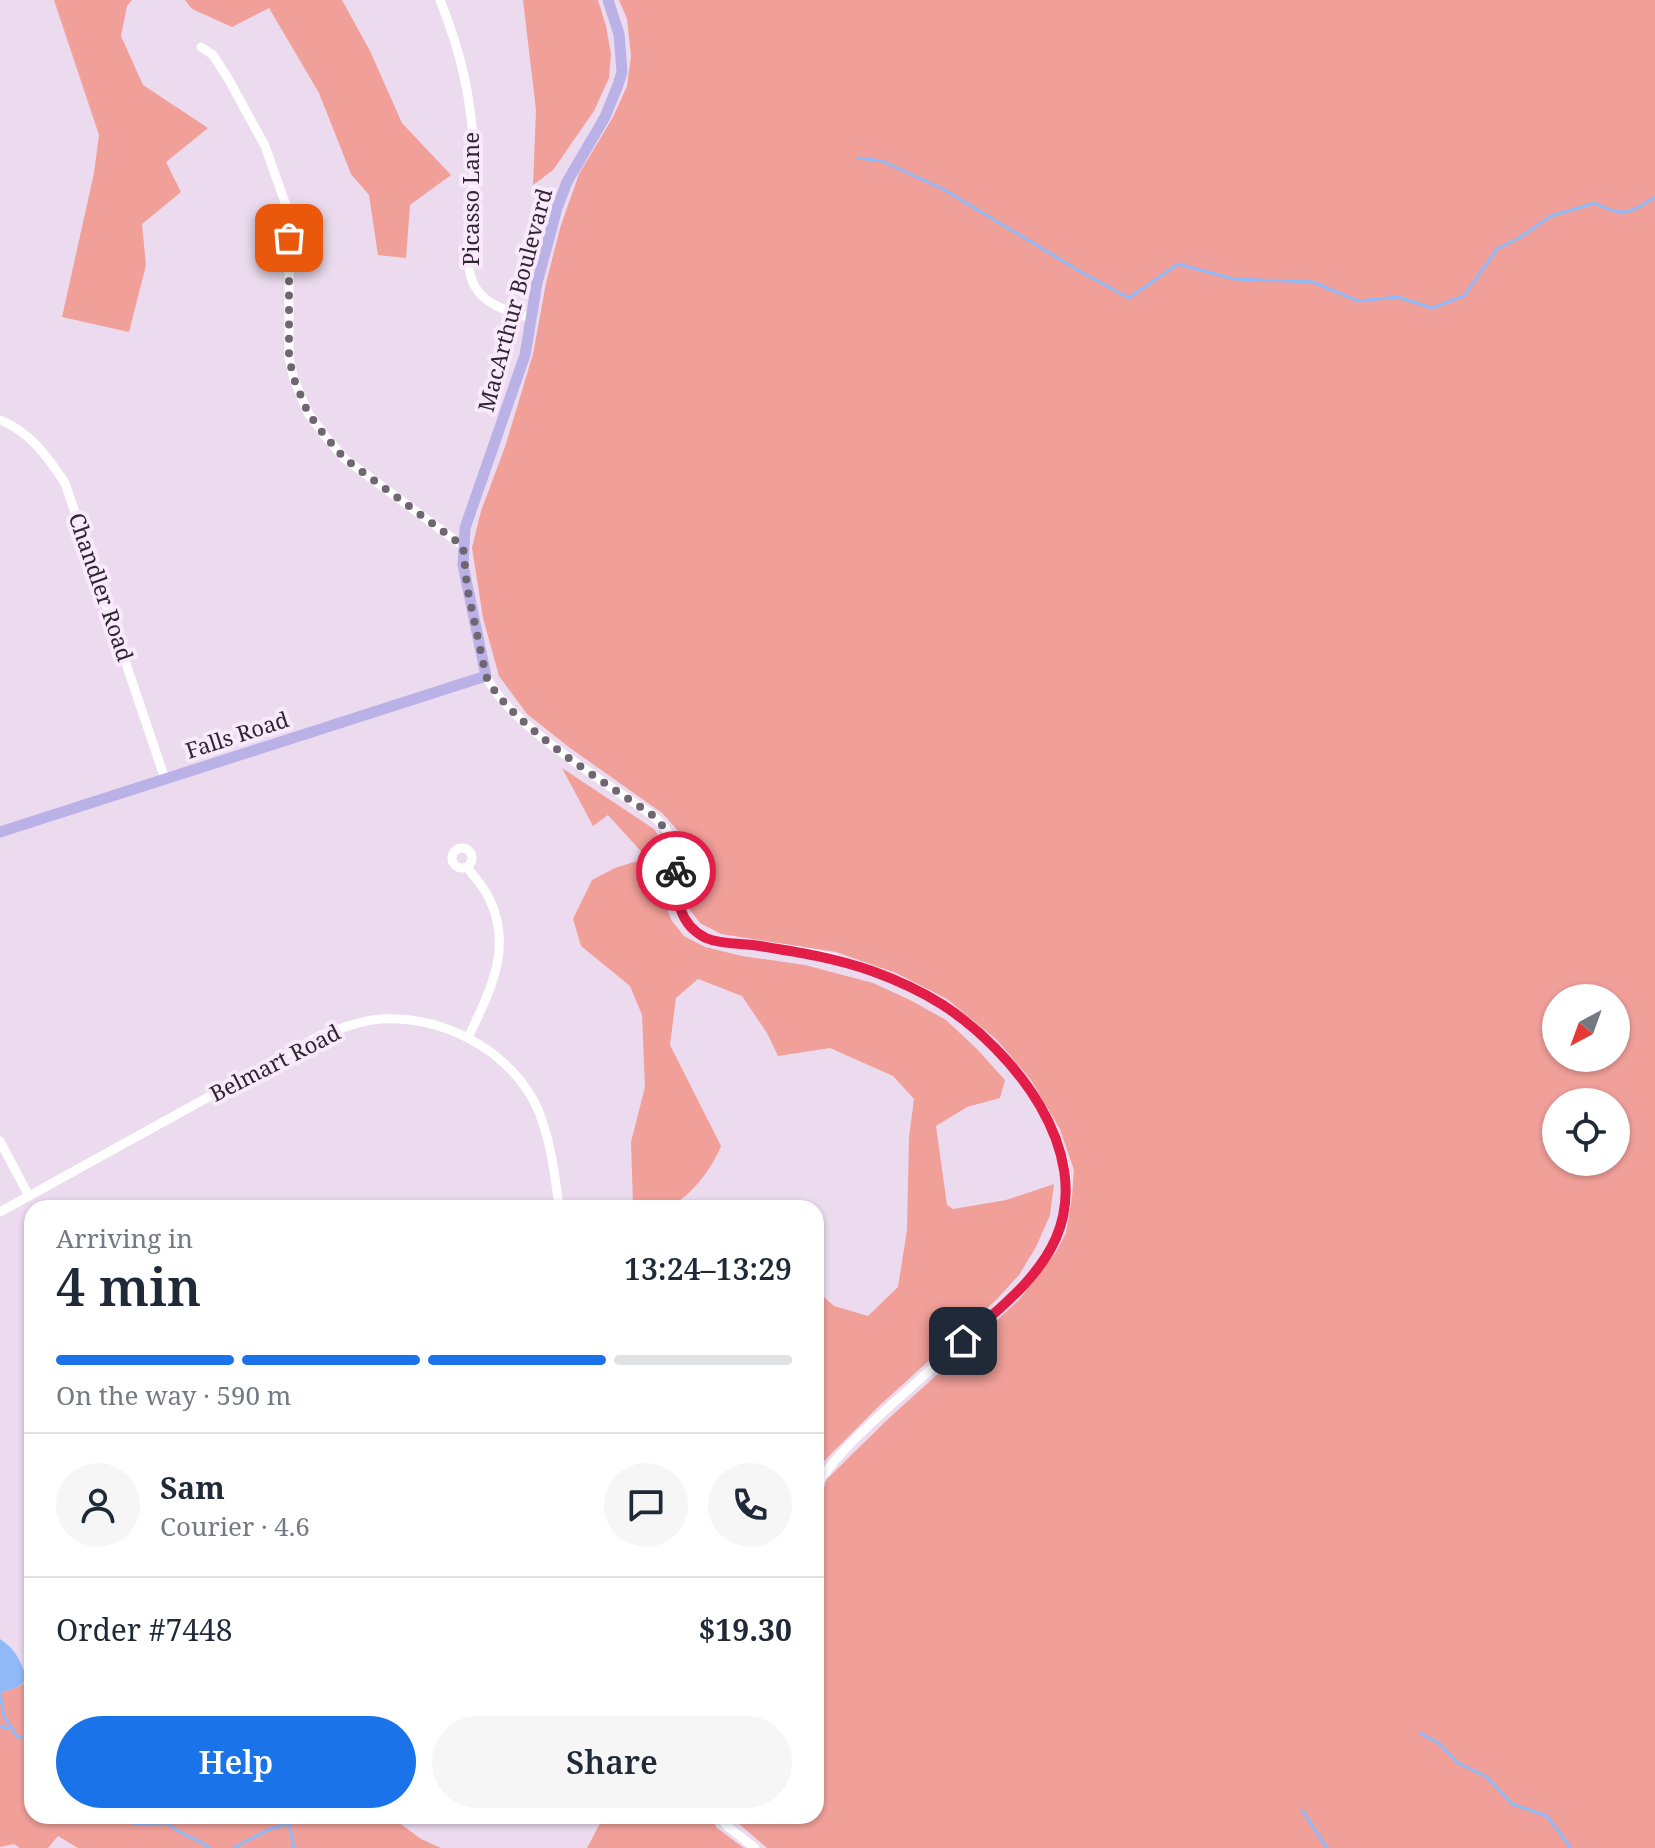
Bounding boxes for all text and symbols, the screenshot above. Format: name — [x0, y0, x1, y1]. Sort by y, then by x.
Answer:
street label: Picasso Lane — [455, 132, 485, 266]
street label: MacArthur Boulevard — [470, 184, 558, 415]
pin — [255, 204, 323, 272]
icon: bag — [267, 216, 311, 260]
street label: Chandler Road — [62, 508, 142, 665]
street label: Falls Road — [181, 703, 293, 765]
courier — [636, 831, 716, 911]
icon: bike — [654, 849, 698, 893]
north arrow — [1542, 984, 1630, 1072]
map controls — [1542, 984, 1630, 1176]
street label: Belmart Road — [204, 1016, 345, 1108]
button: locate — [1542, 1088, 1630, 1176]
text: Arriving in — [56, 1220, 193, 1256]
text: 13:24–13:29 — [624, 1248, 792, 1289]
text: 4 min — [56, 1250, 201, 1321]
pin — [929, 1307, 997, 1375]
icon: home — [941, 1319, 985, 1363]
text: On the way · 590 m — [56, 1377, 291, 1413]
button: person — [56, 1463, 140, 1547]
button: chat — [604, 1463, 688, 1547]
button: phone — [708, 1463, 792, 1547]
text: Sam — [160, 1467, 225, 1508]
text: Courier · 4.6 — [160, 1508, 310, 1544]
text: Order #7448 — [56, 1609, 233, 1650]
text: $19.30 — [698, 1609, 792, 1650]
button: Help — [56, 1716, 416, 1808]
button: Share — [432, 1716, 792, 1808]

